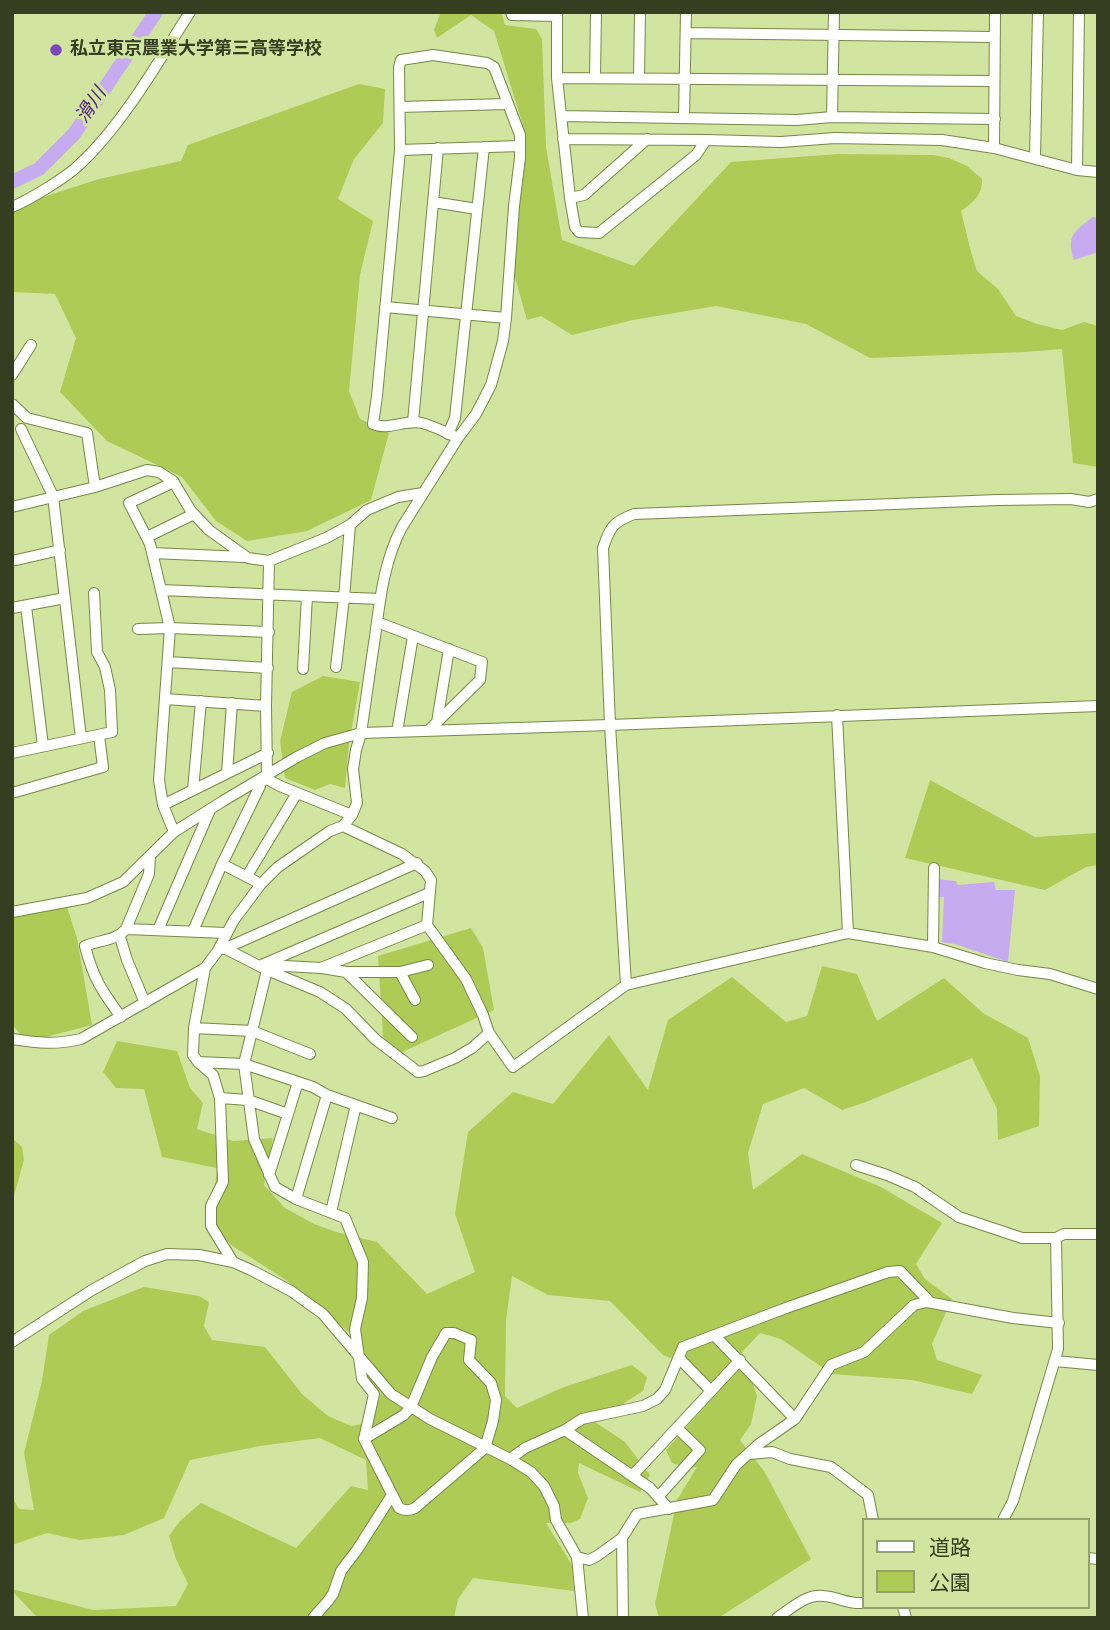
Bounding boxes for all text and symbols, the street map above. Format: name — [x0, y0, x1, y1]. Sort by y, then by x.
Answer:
place label: 私立東京農業大学第三高等学校 — [70, 39, 322, 61]
marker: 私立東京農業大学第三高等学校 — [48, 42, 64, 58]
water label: 滑川 — [72, 84, 112, 128]
legend — [862, 1518, 1089, 1609]
text: 道路 — [929, 1534, 971, 1562]
text: 公園 — [929, 1569, 971, 1597]

